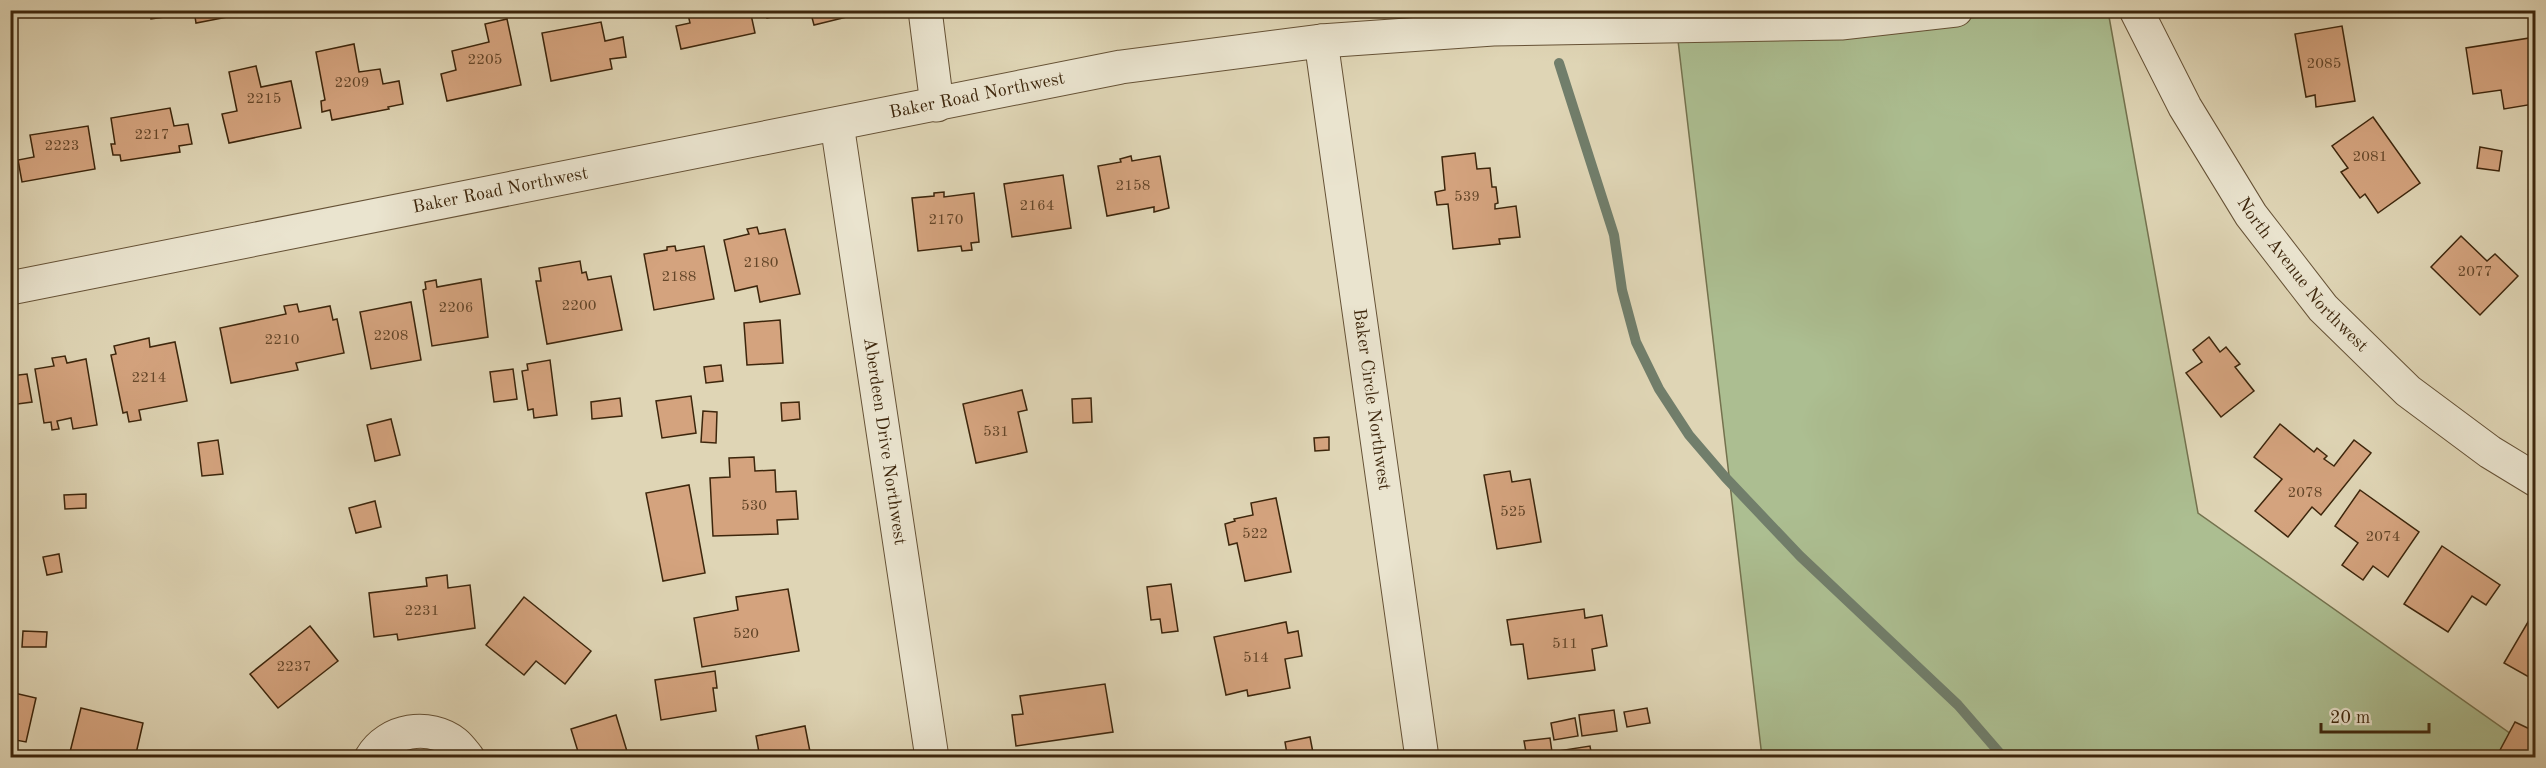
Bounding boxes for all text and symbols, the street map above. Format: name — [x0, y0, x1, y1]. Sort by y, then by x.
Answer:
house number: 2205 — [468, 53, 502, 68]
house number: 2085 — [2307, 57, 2341, 72]
street label: Baker Road Northwest — [888, 69, 1066, 122]
house number: 2209 — [335, 76, 369, 91]
house number: 2215 — [247, 92, 281, 107]
house number: 2217 — [135, 128, 169, 143]
house number: 2223 — [45, 139, 79, 154]
house number: 2081 — [2353, 150, 2387, 165]
street label: Baker Road Northwest — [411, 164, 590, 217]
house number: 2158 — [1116, 179, 1150, 194]
house number: 539 — [1454, 190, 1480, 205]
street label: North Avenue Northwest — [2233, 194, 2371, 356]
house number: 2164 — [1020, 199, 1054, 214]
house number: 2170 — [929, 213, 963, 228]
house number: 2180 — [744, 256, 778, 271]
house number: 2077 — [2458, 265, 2492, 280]
house number: 2188 — [662, 270, 696, 285]
house number: 2200 — [562, 299, 596, 314]
house number: 2206 — [439, 301, 473, 316]
street label: Baker Circle Northwest — [1350, 307, 1393, 492]
house number: 2208 — [374, 329, 408, 344]
house number: 2210 — [265, 333, 299, 348]
street label: Aberdeen Drive Northwest — [860, 336, 909, 546]
house number: 2214 — [132, 371, 166, 386]
house number: 531 — [983, 425, 1009, 440]
house number: 2078 — [2288, 486, 2322, 501]
house number: 530 — [741, 499, 767, 514]
house number: 525 — [1500, 505, 1526, 520]
house number: 522 — [1242, 527, 1268, 542]
house number: 2074 — [2366, 530, 2400, 545]
house number: 2231 — [405, 604, 439, 619]
house number: 520 — [733, 627, 759, 642]
house number: 511 — [1552, 637, 1578, 652]
house number: 514 — [1243, 651, 1269, 666]
house number: 2237 — [277, 660, 311, 675]
scale bar — [2321, 696, 2429, 734]
text: 20 m — [2330, 709, 2370, 727]

